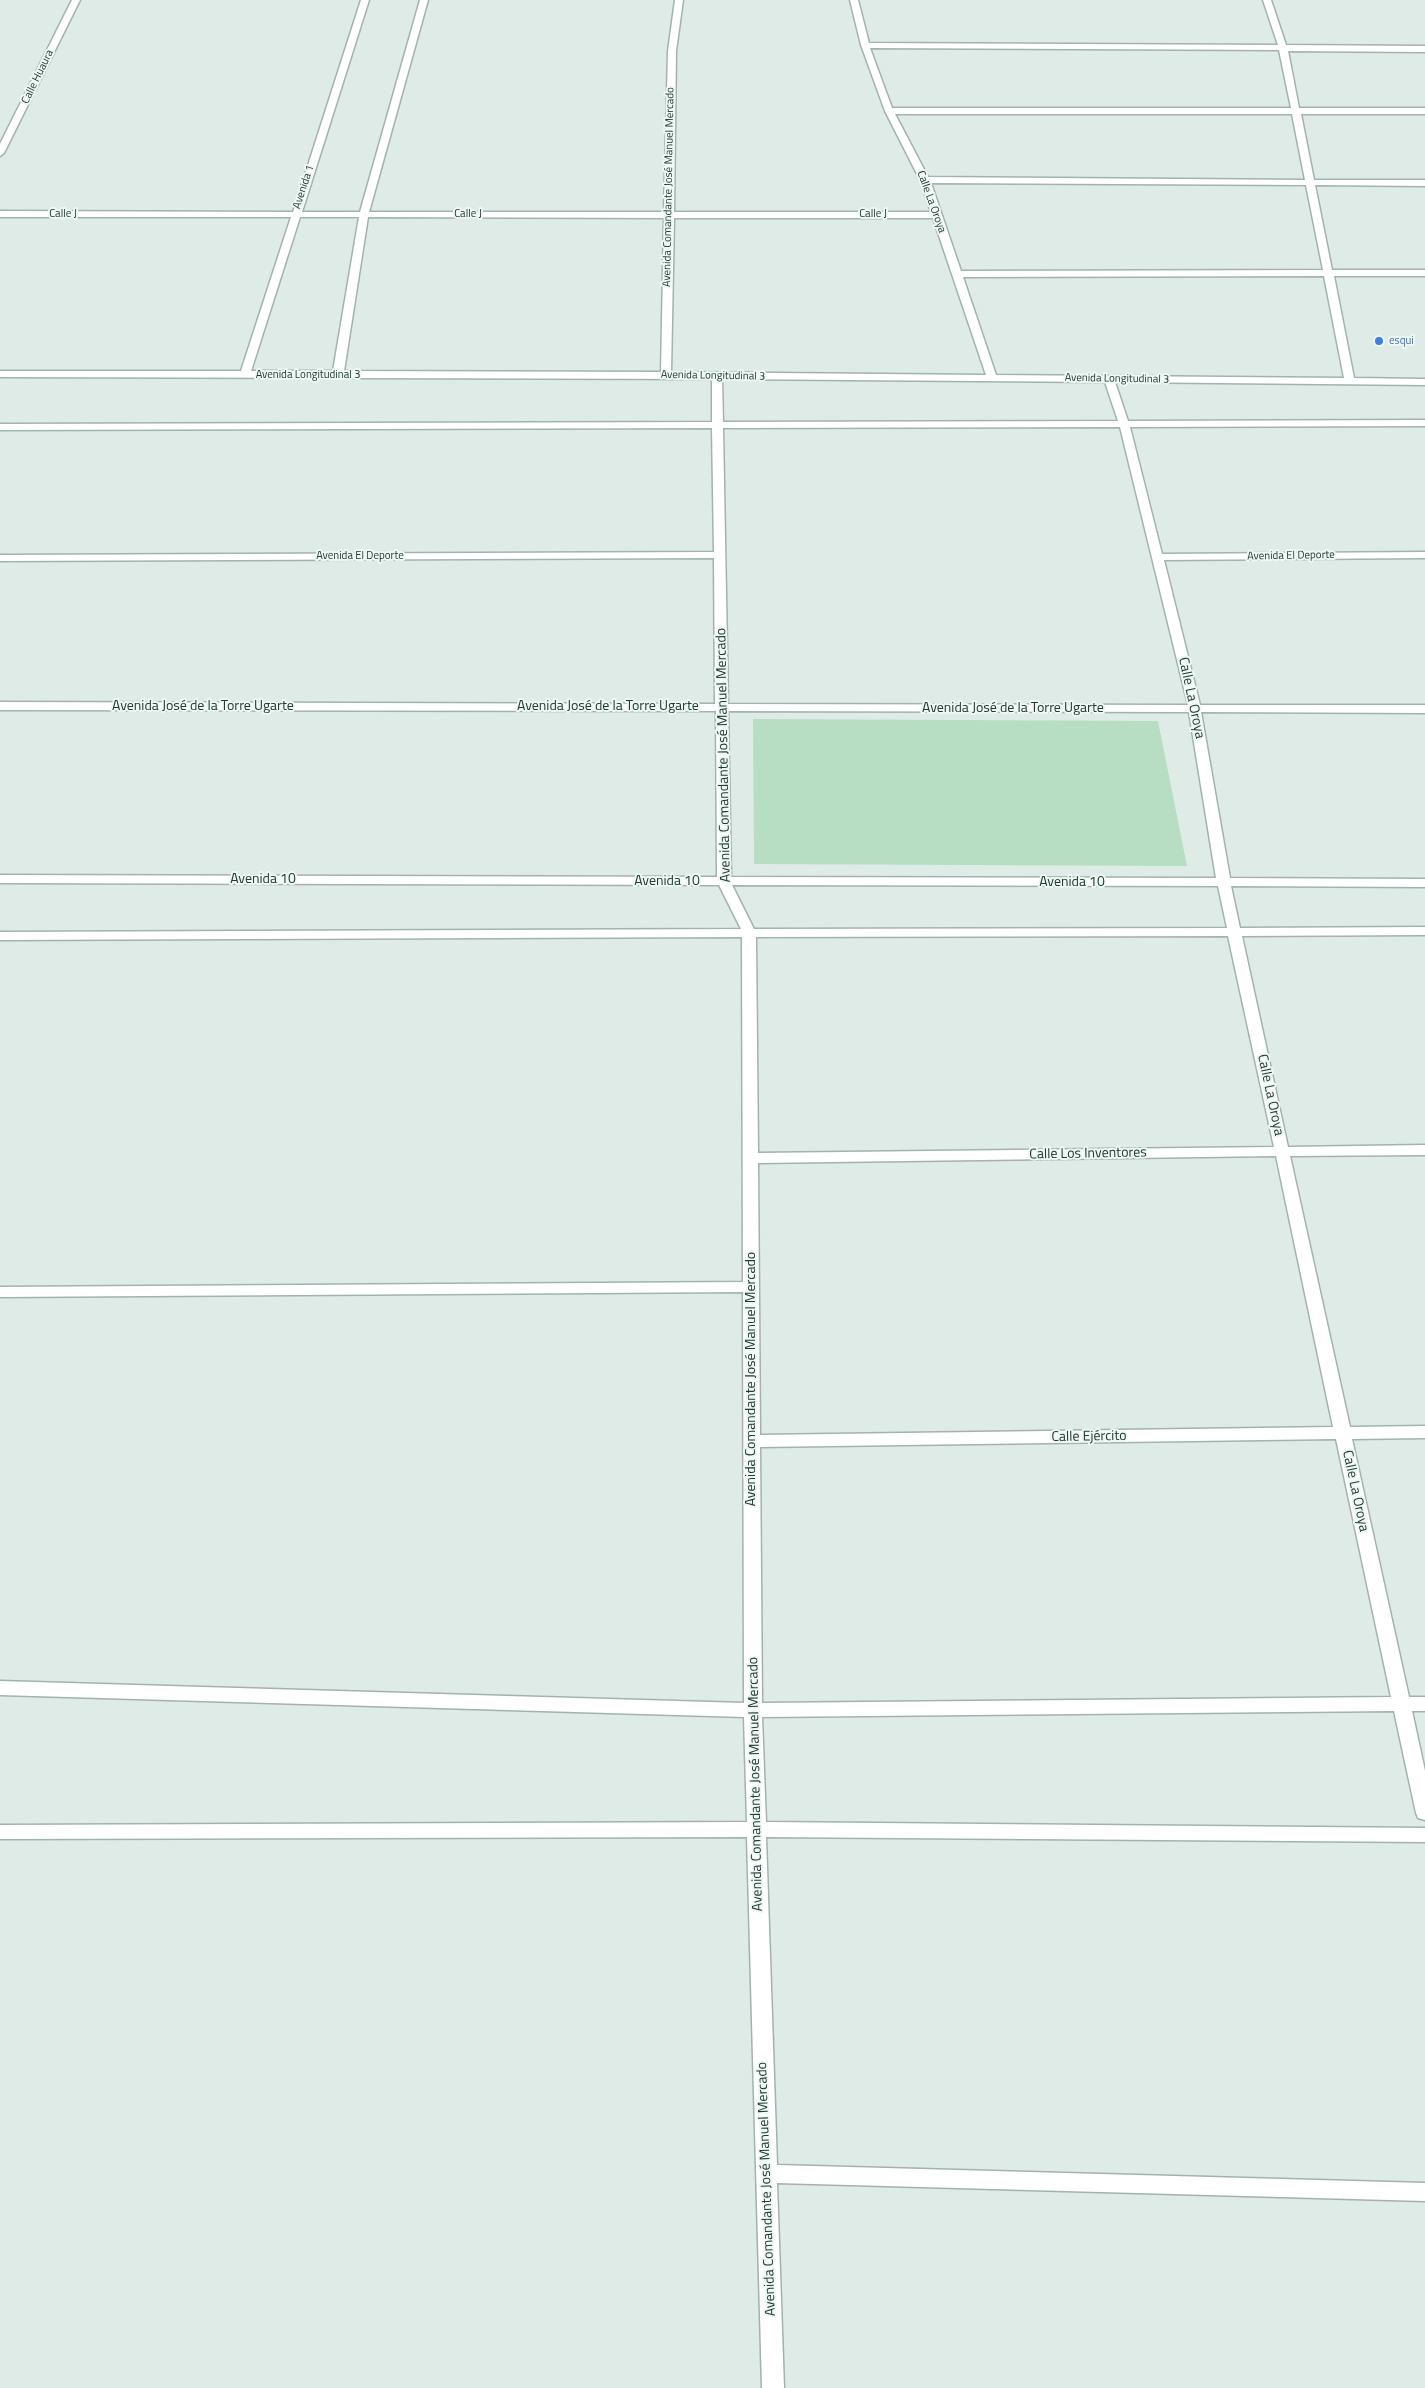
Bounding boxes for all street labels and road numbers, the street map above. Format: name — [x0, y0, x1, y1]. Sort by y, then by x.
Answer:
street label: Calle Huaura — [19, 48, 57, 106]
street label: Avenida Comandante José Manuel Mercado — [661, 87, 677, 287]
street label: Avenida 1 — [291, 163, 317, 211]
street label: Calle La Oroya — [914, 169, 948, 235]
street label: Calle J — [49, 207, 77, 221]
street label: Calle J — [454, 207, 482, 221]
street label: Calle J — [859, 207, 887, 221]
street label: Avenida Longitudinal 3 — [256, 368, 360, 382]
street label: Avenida Longitudinal 3 — [661, 368, 765, 384]
street label: Avenida Longitudinal 3 — [1065, 371, 1169, 387]
street label: Avenida El Deporte — [316, 549, 404, 563]
street label: Avenida El Deporte — [1247, 549, 1335, 563]
street label: Avenida Comandante José Manuel Mercado — [713, 628, 735, 882]
street label: Calle La Oroya — [1174, 656, 1208, 740]
street label: Avenida José de la Torre Ugarte — [112, 699, 294, 715]
street label: Avenida José de la Torre Ugarte — [517, 699, 699, 715]
street label: Avenida José de la Torre Ugarte — [922, 701, 1104, 717]
street label: Avenida 10 — [230, 872, 296, 888]
street label: Avenida 10 — [634, 874, 700, 890]
street label: Avenida 10 — [1039, 875, 1105, 891]
street label: Calle La Oroya — [1253, 1053, 1287, 1137]
street label: Calle Los Inventores — [1029, 1145, 1147, 1163]
street label: Avenida Comandante José Manuel Mercado — [744, 1252, 760, 1506]
street label: Calle Ejército — [1051, 1428, 1127, 1446]
street label: Calle La Oroya — [1338, 1449, 1372, 1533]
street label: Avenida Comandante José Manuel Mercado — [745, 1657, 767, 1911]
street label: Avenida Comandante José Manuel Mercado — [754, 2062, 780, 2316]

